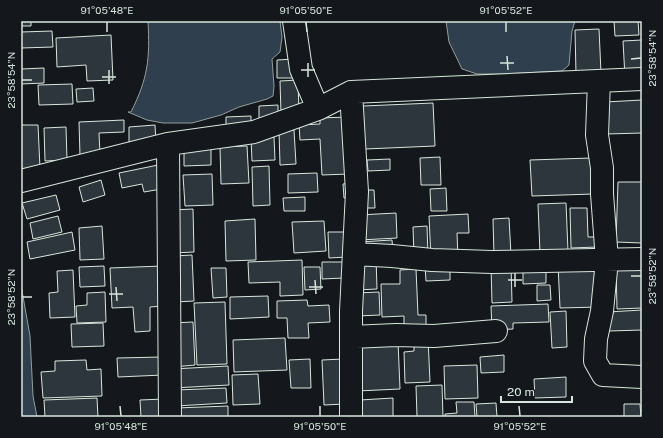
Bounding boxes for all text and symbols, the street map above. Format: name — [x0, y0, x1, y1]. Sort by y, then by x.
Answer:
text: 91°05'48"E — [80, 4, 134, 16]
text: 91°05'50"E — [280, 4, 332, 16]
text: 91°05'52"E — [480, 4, 532, 16]
text: 23°58'54"N — [646, 30, 658, 86]
text: 23°58'54"N — [5, 52, 17, 108]
text: 23°58'52"N — [646, 248, 658, 304]
text: 23°58'52"N — [5, 269, 17, 325]
scale bar — [501, 378, 572, 404]
text: 20 m — [507, 385, 535, 399]
text: 91°05'48"E — [94, 420, 148, 432]
text: 91°05'50"E — [294, 420, 346, 432]
text: 91°05'52"E — [494, 420, 546, 432]

